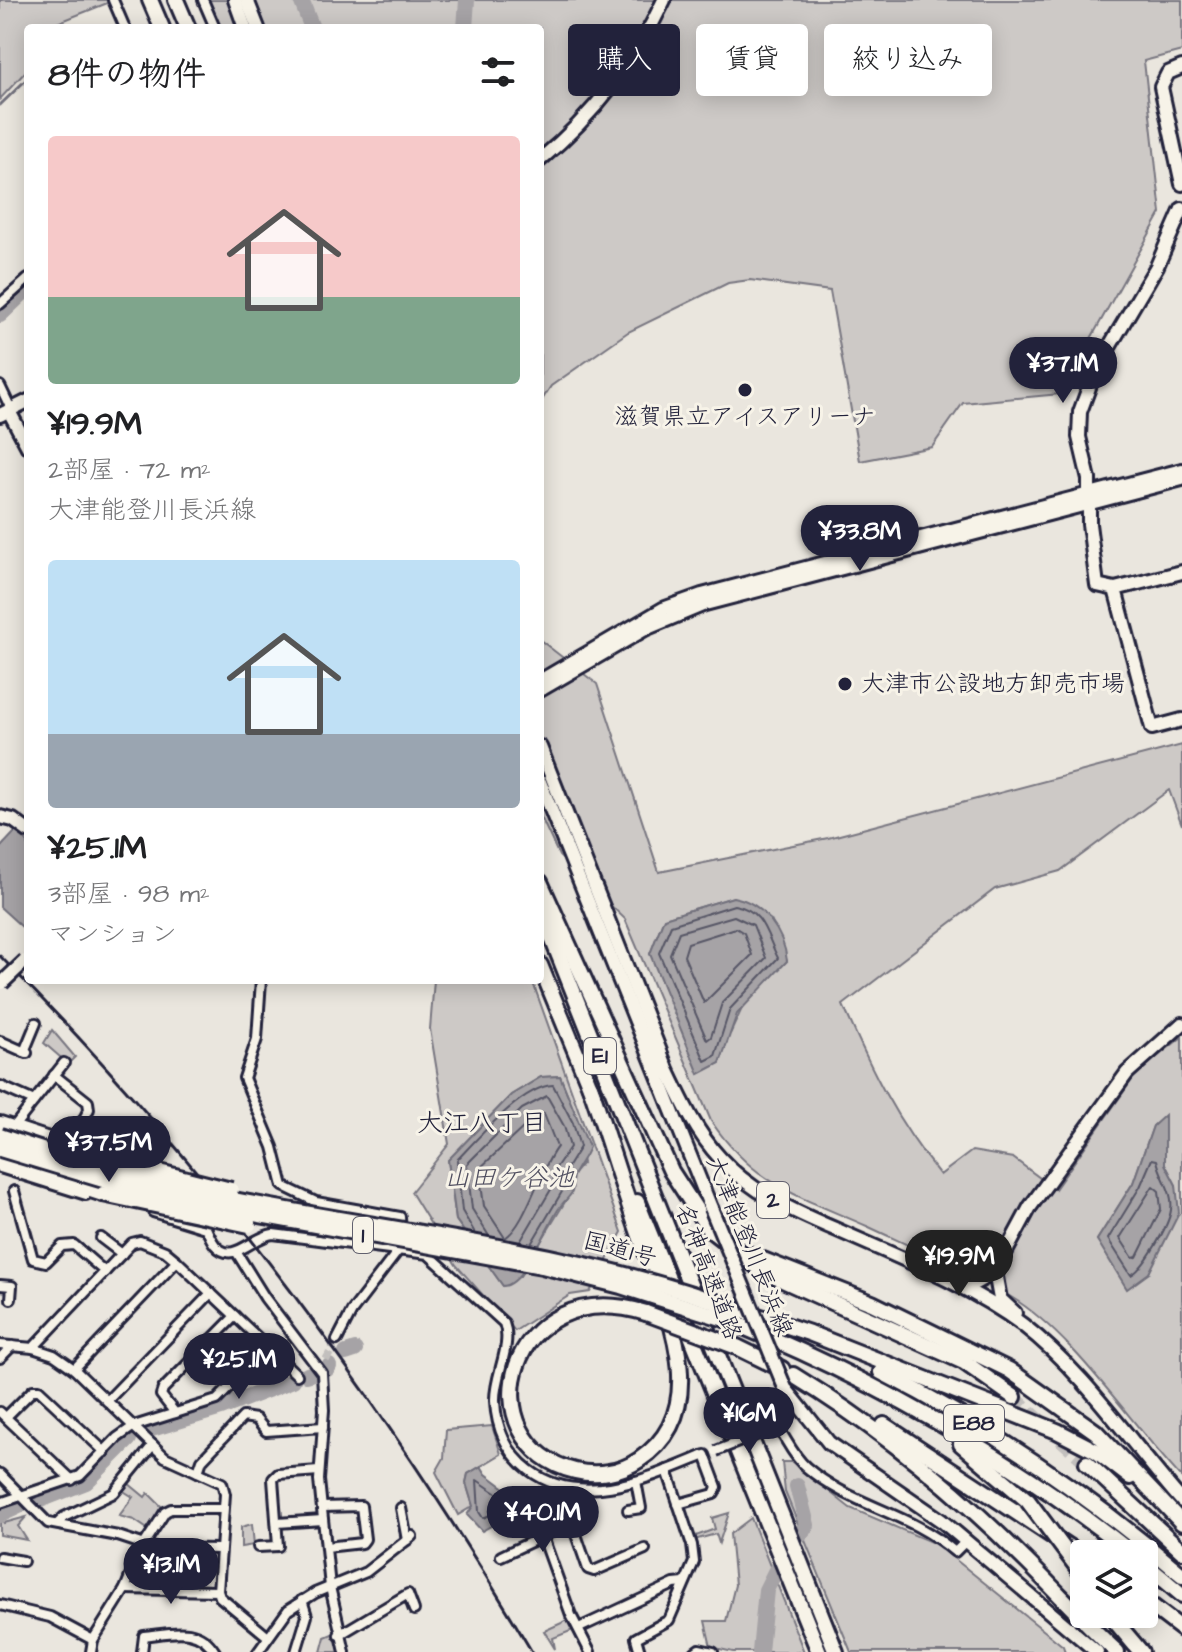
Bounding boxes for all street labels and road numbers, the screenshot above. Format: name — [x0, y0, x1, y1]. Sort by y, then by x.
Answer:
road number: E1 — [584, 1038, 616, 1074]
street label: 大津能登川長浜線 — [697, 1151, 801, 1341]
road number: 2 — [757, 1182, 789, 1218]
street label: 名神高速道路 — [666, 1199, 750, 1345]
road number: 1 — [353, 1217, 373, 1253]
street label: 国道1号 — [579, 1224, 661, 1276]
road number: E88 — [944, 1405, 1004, 1441]

